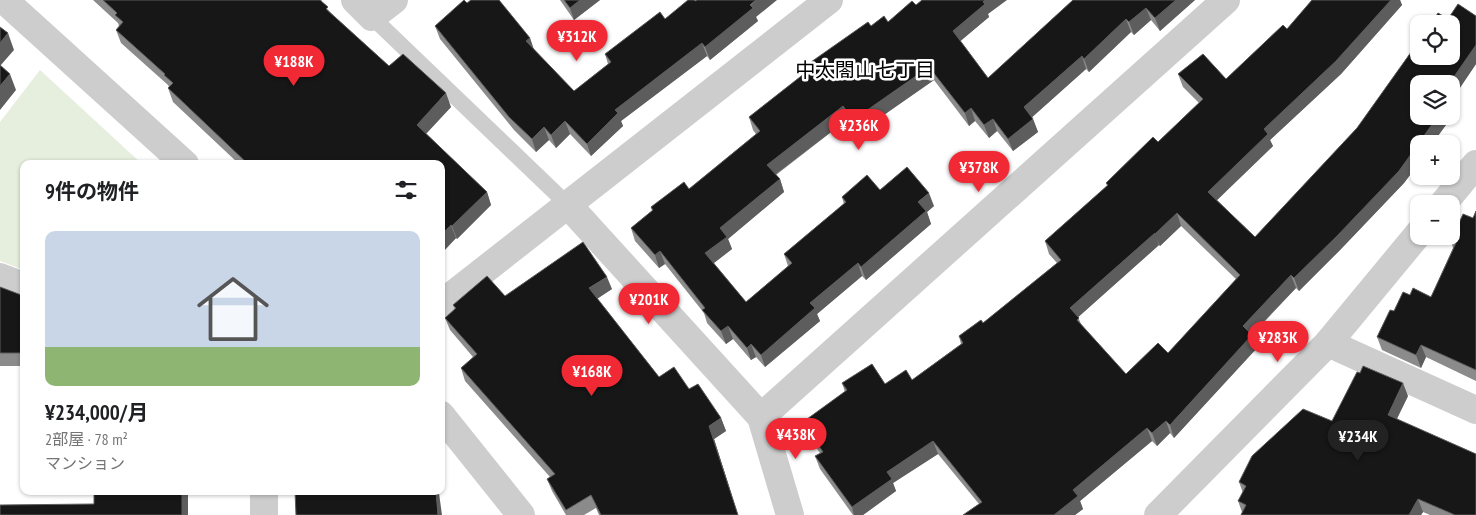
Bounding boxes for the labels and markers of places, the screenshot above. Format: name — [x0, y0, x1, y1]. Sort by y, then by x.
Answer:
pin: ¥312K — [542, 20, 612, 62]
pin: ¥188K — [259, 44, 329, 87]
pin: ¥236K — [824, 108, 894, 151]
pin: ¥378K — [944, 150, 1014, 193]
pin: ¥201K — [614, 282, 684, 325]
pin: ¥283K — [1243, 320, 1313, 363]
pin: ¥168K — [557, 354, 627, 397]
pin: ¥438K — [761, 418, 831, 460]
pin: ¥234K — [1323, 420, 1393, 462]

